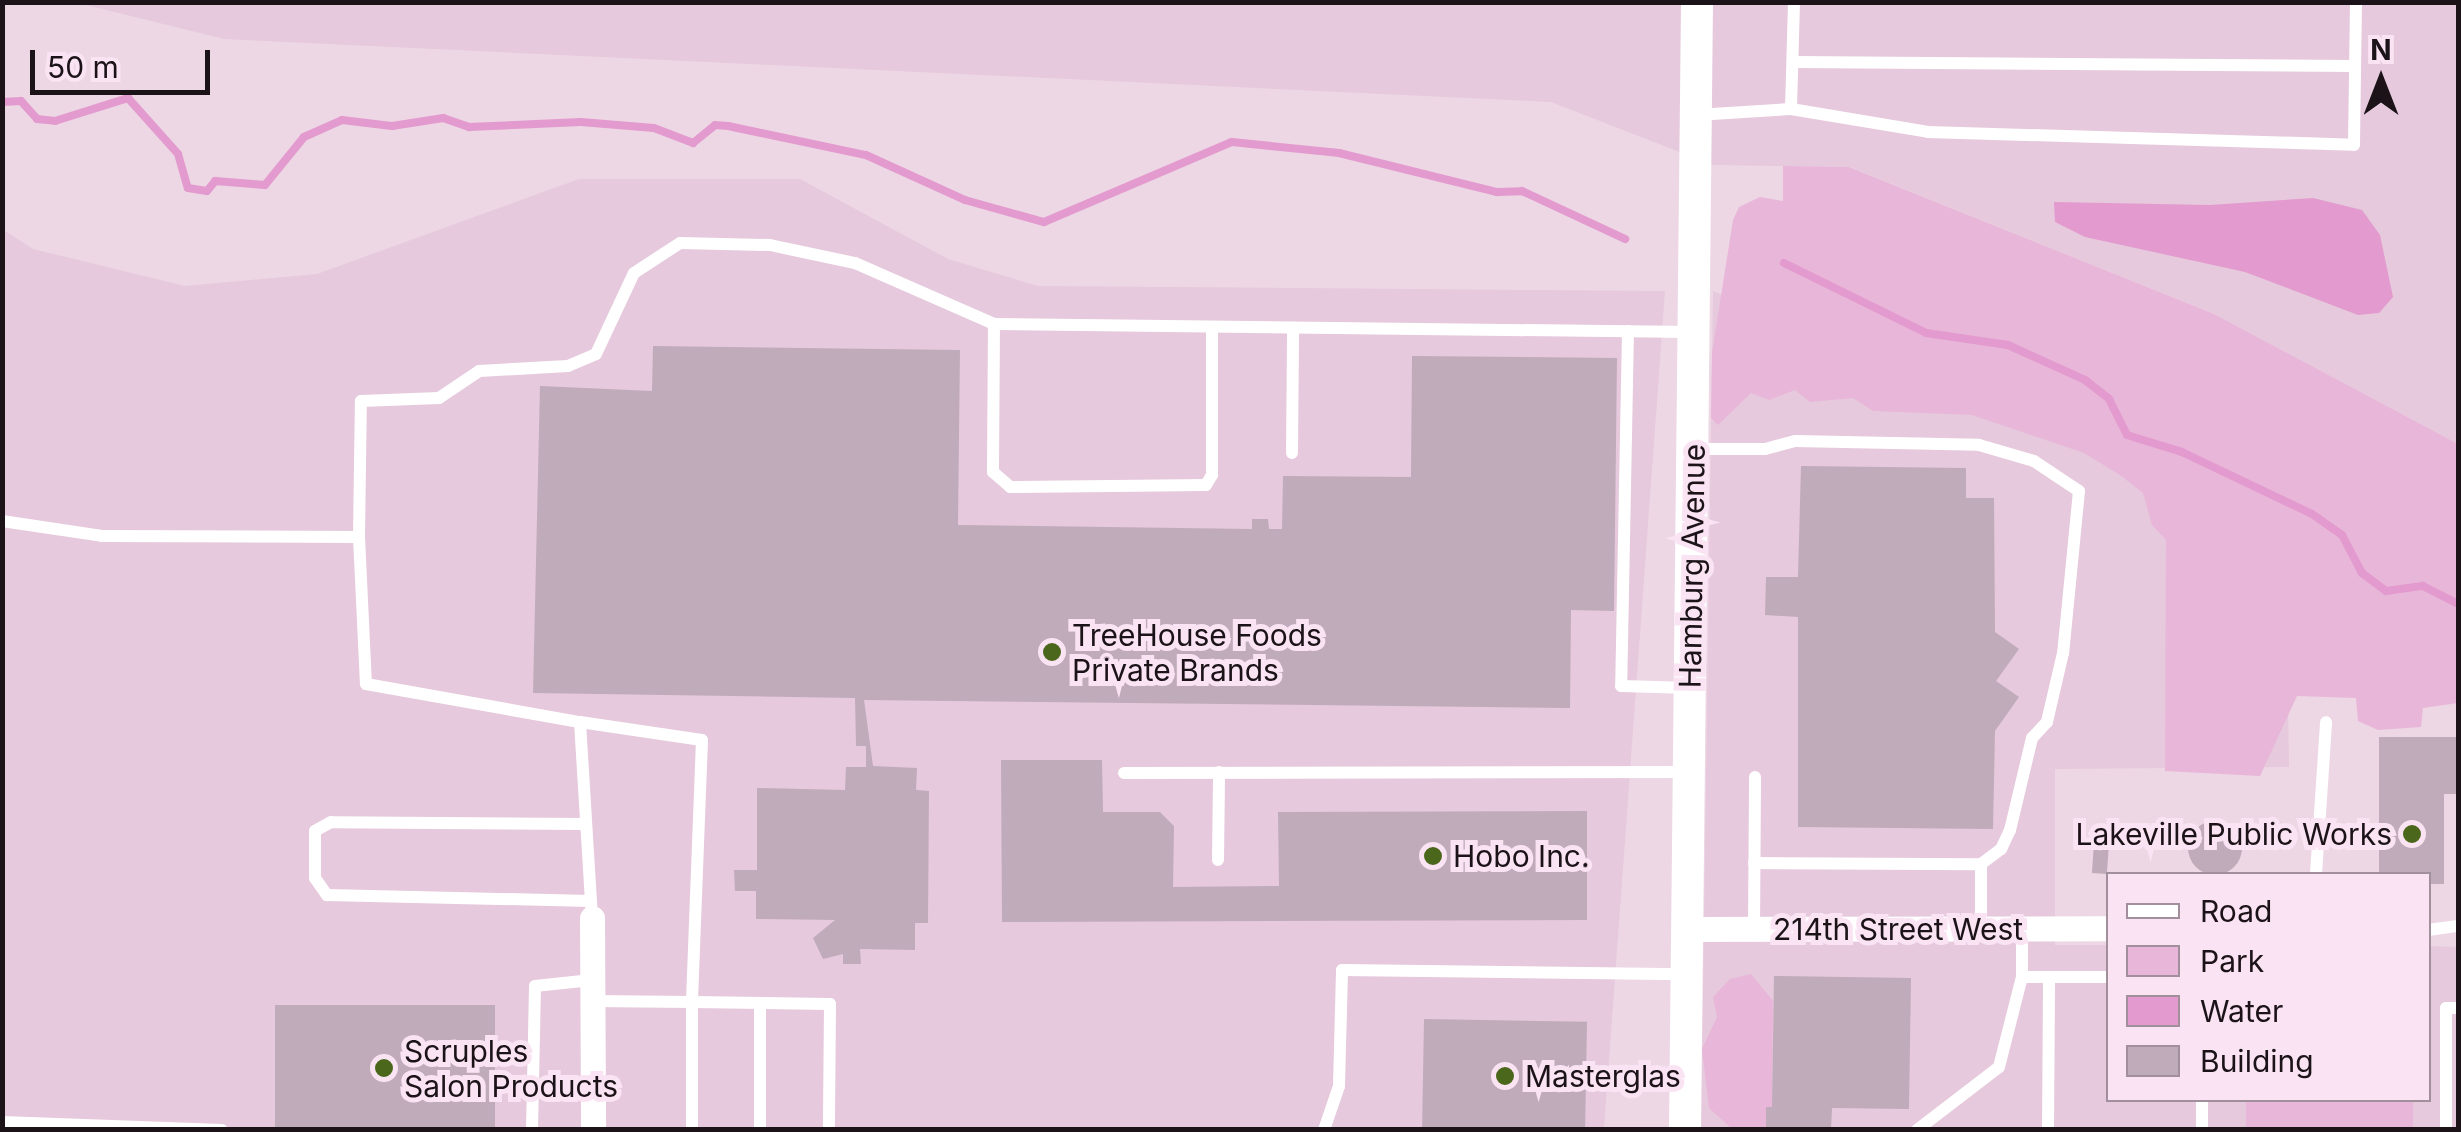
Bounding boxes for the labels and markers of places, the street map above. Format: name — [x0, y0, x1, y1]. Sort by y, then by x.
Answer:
place label: TreeHouse Foods Private Brands — [1072, 617, 1322, 688]
marker: TreeHouse Foods Private Brands — [1041, 641, 1063, 663]
place label: Lakeville Public Works — [2075, 816, 2392, 852]
marker: Lakeville Public Works — [2401, 823, 2423, 845]
place label: Hobo Inc. — [1453, 838, 1590, 874]
marker: Hobo Inc. — [1422, 845, 1444, 867]
place label: Scruples Salon Products — [404, 1033, 618, 1104]
marker: Scruples Salon Products — [373, 1057, 395, 1079]
place label: Masterglas — [1525, 1058, 1681, 1094]
marker: Masterglas — [1494, 1065, 1516, 1087]

